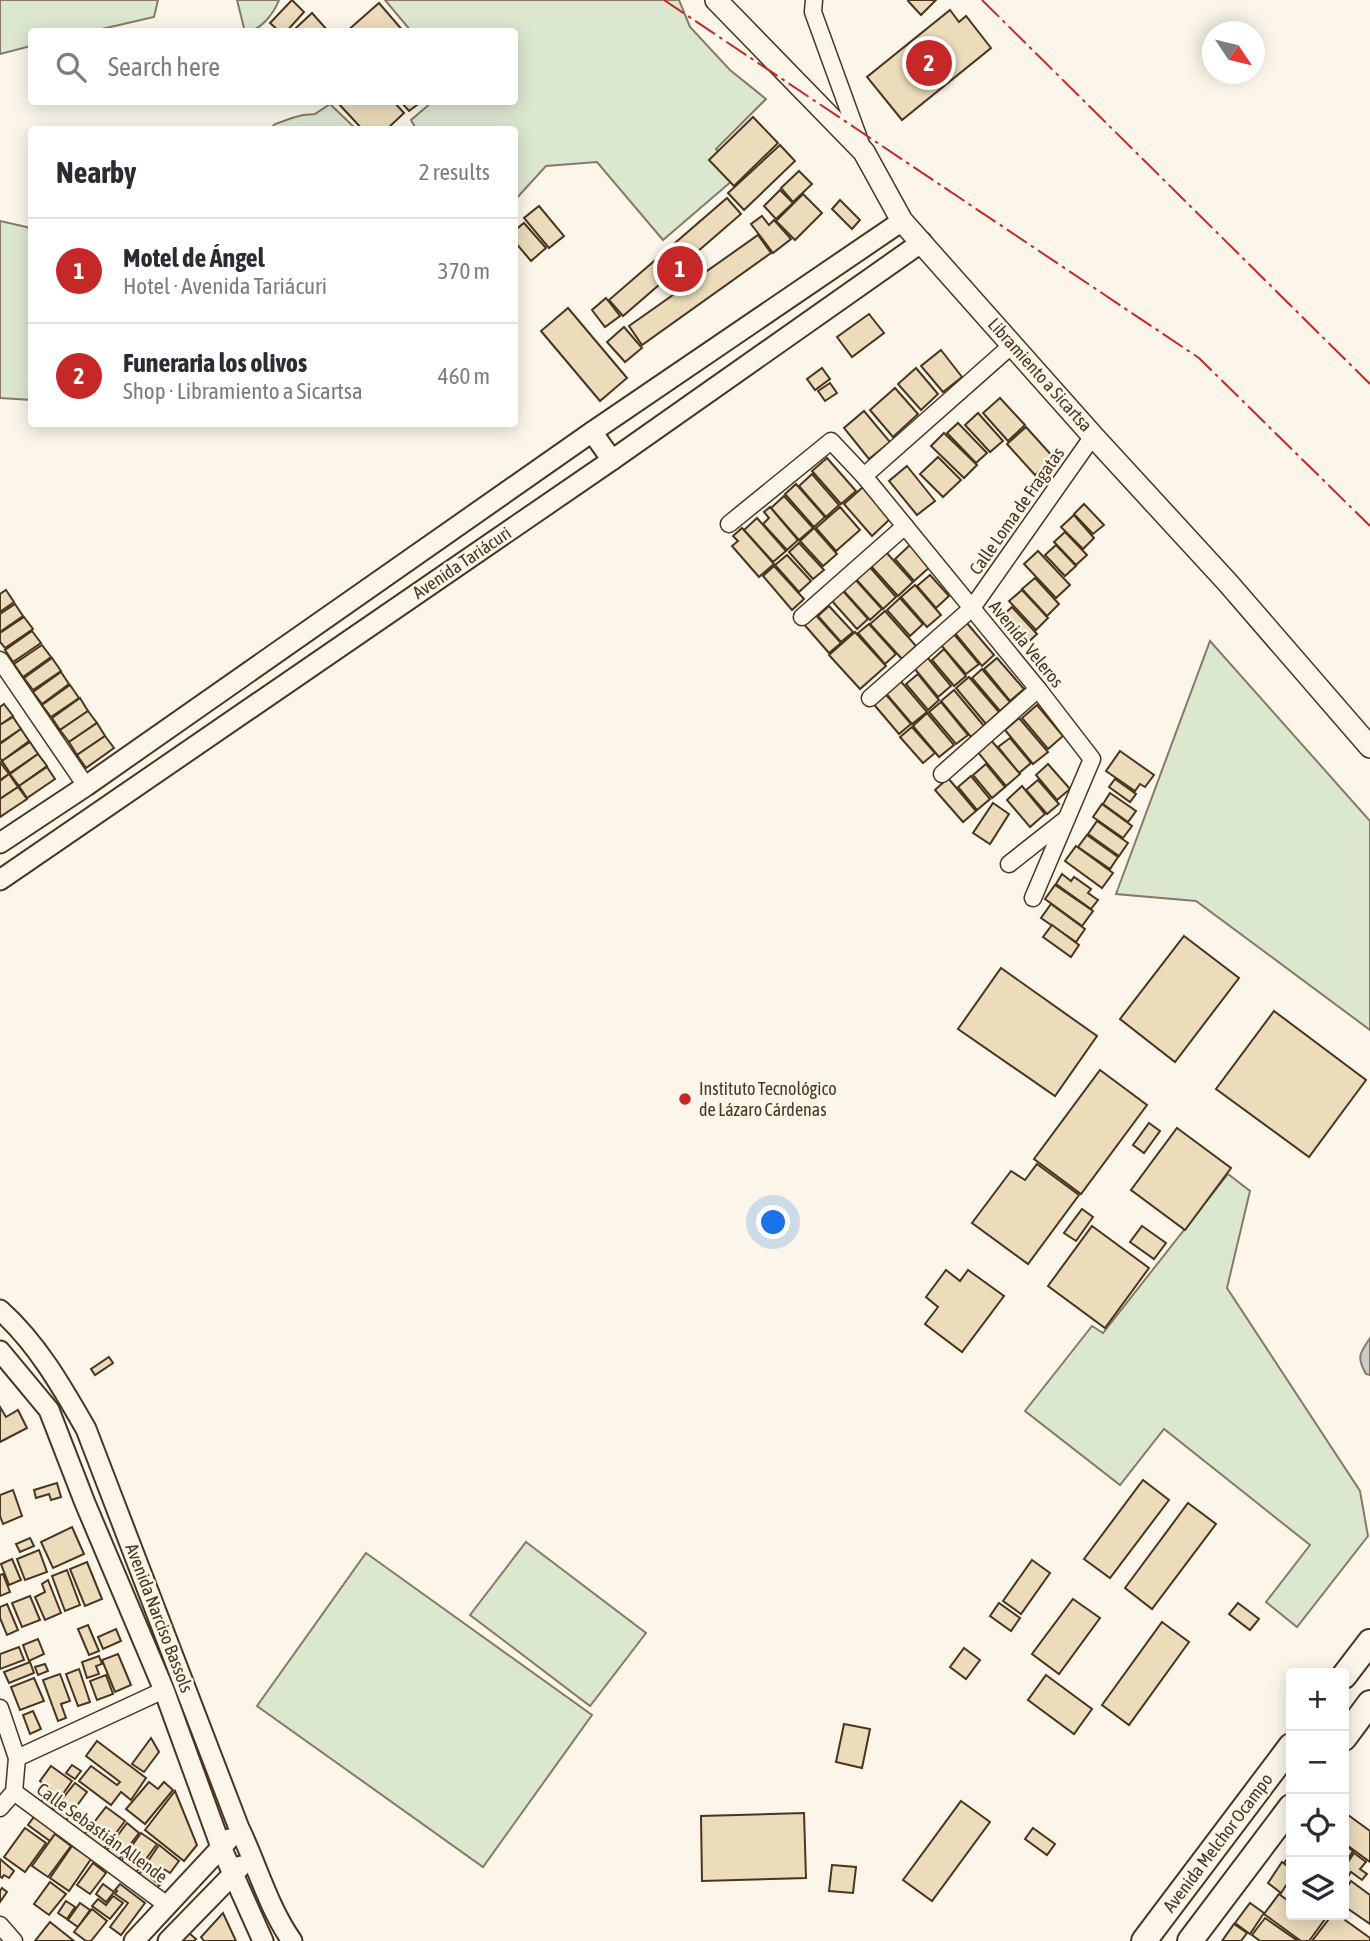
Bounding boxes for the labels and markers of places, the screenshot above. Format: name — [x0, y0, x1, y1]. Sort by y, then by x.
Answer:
pin: 2 — [906, 37, 952, 89]
pin: 1 — [657, 243, 703, 295]
place label: Instituto Tecnológico de Lázaro Cárdenas — [699, 1078, 837, 1120]
marker: Instituto Tecnológico de Lázaro Cárdenas — [677, 1091, 693, 1107]

